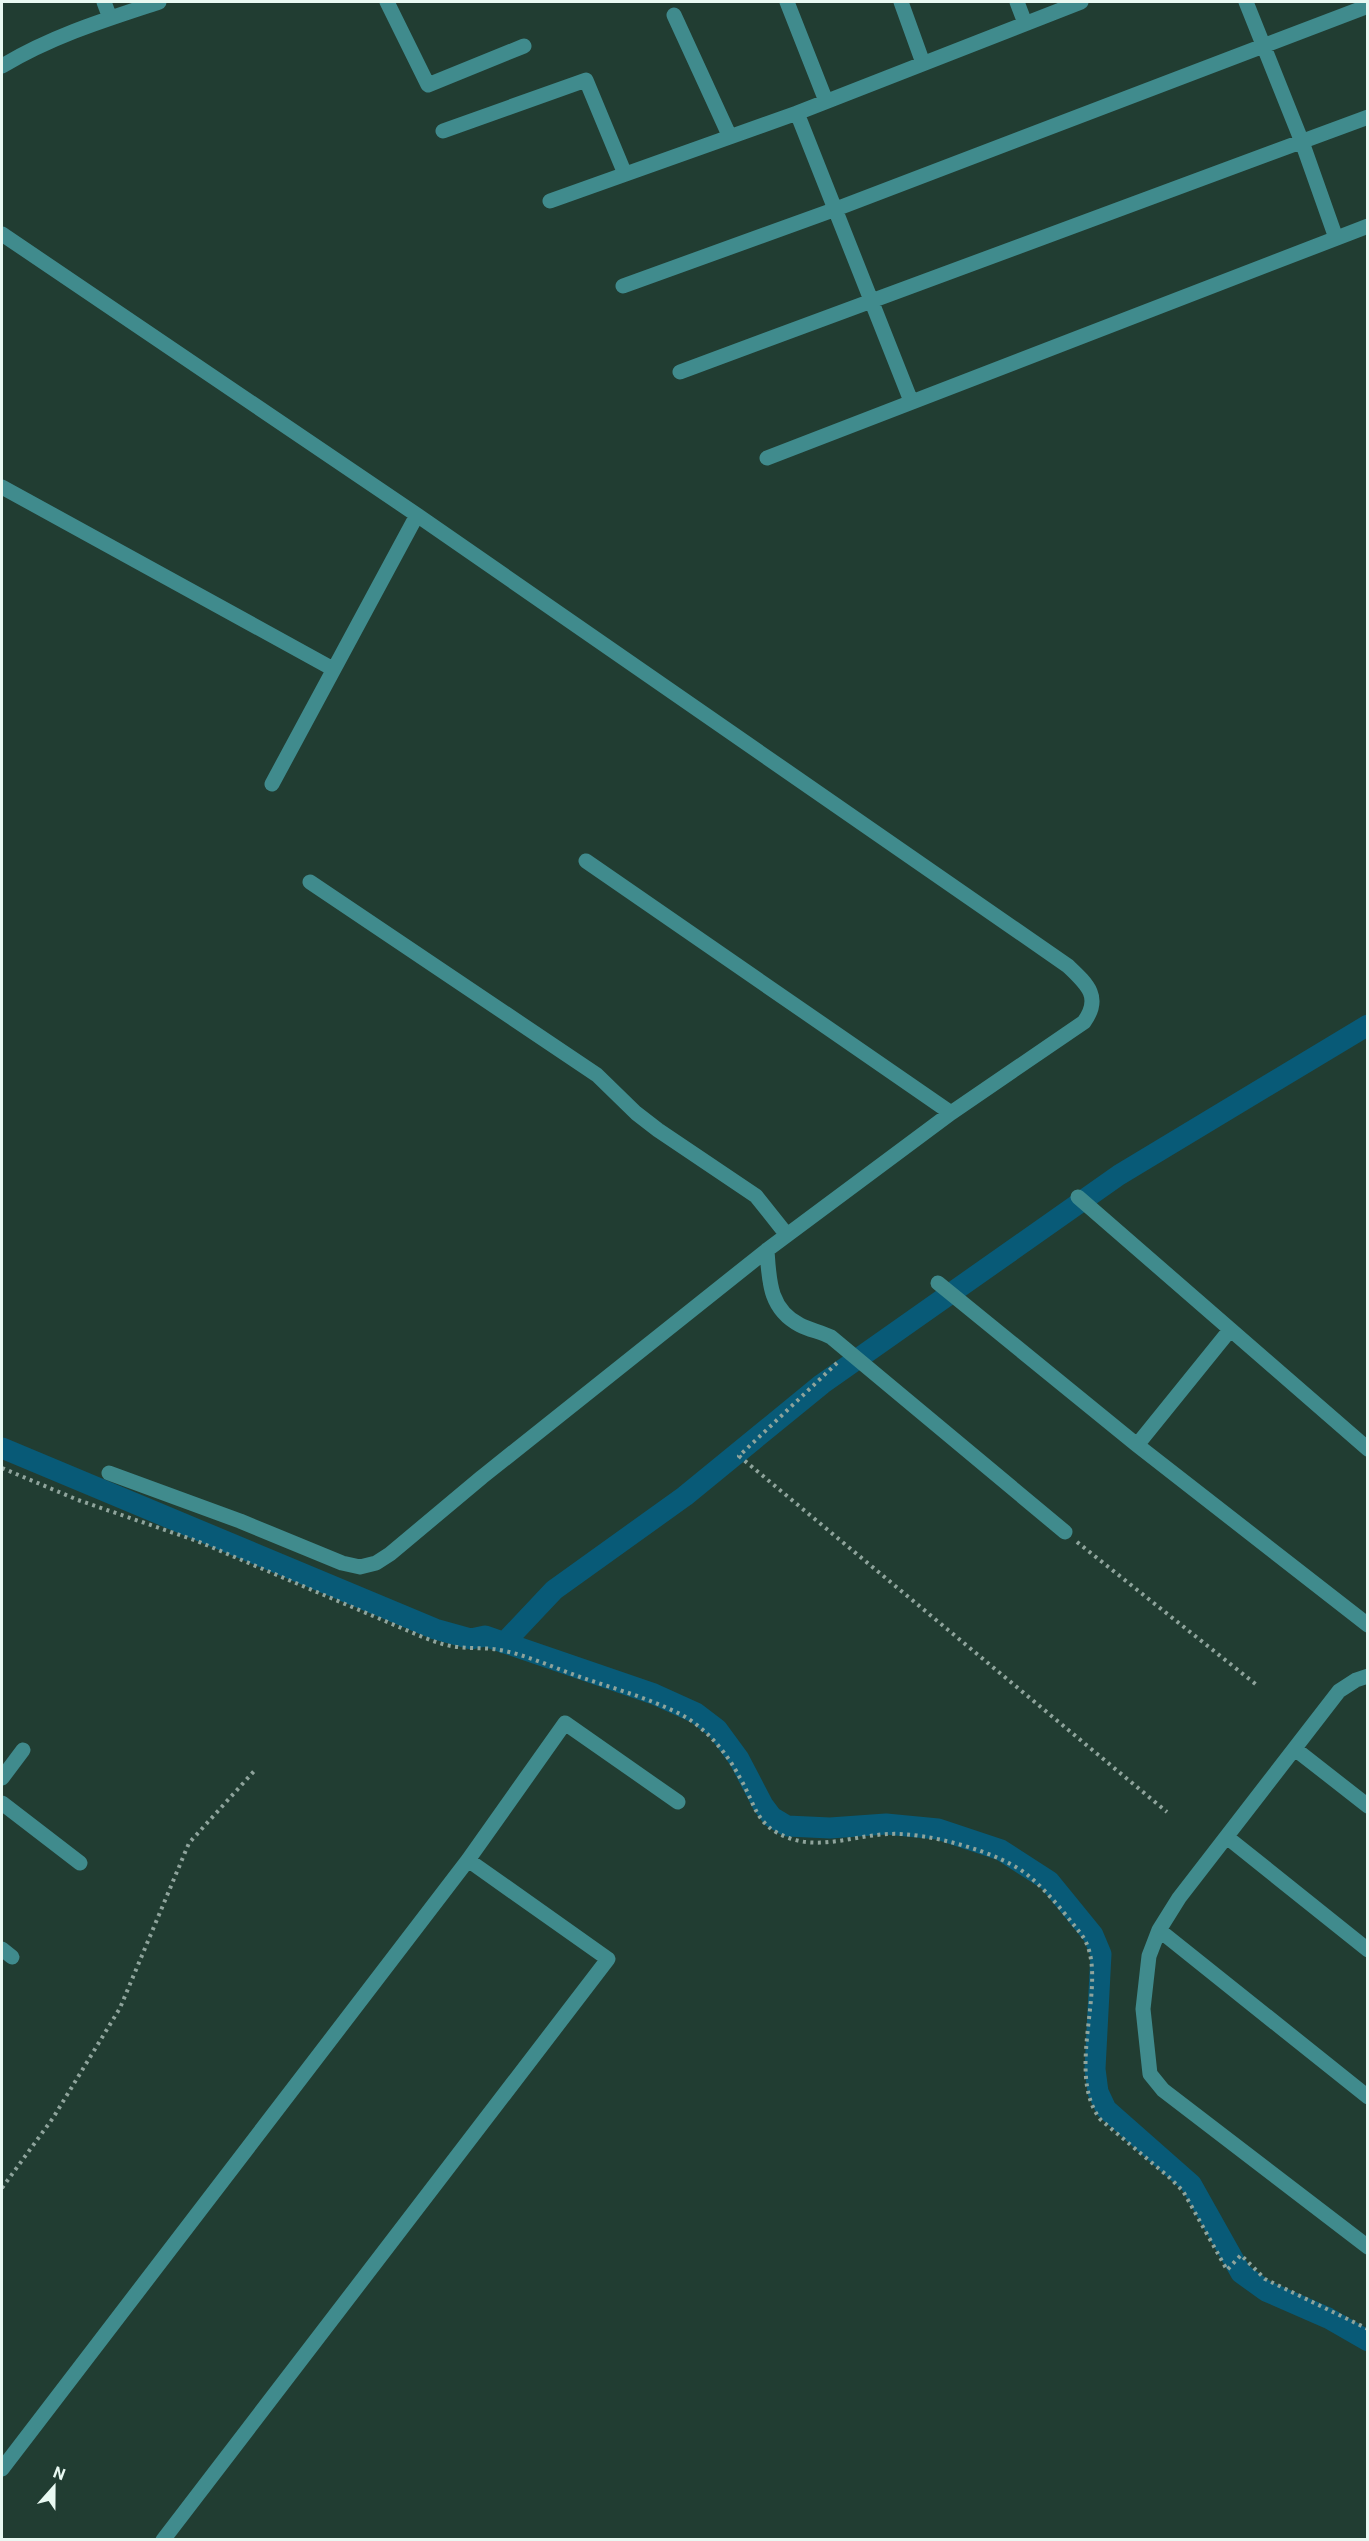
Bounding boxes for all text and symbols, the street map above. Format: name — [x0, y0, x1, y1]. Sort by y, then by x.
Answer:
north arrow — [24, 2457, 84, 2517]
text: N — [51, 2463, 68, 2484]

